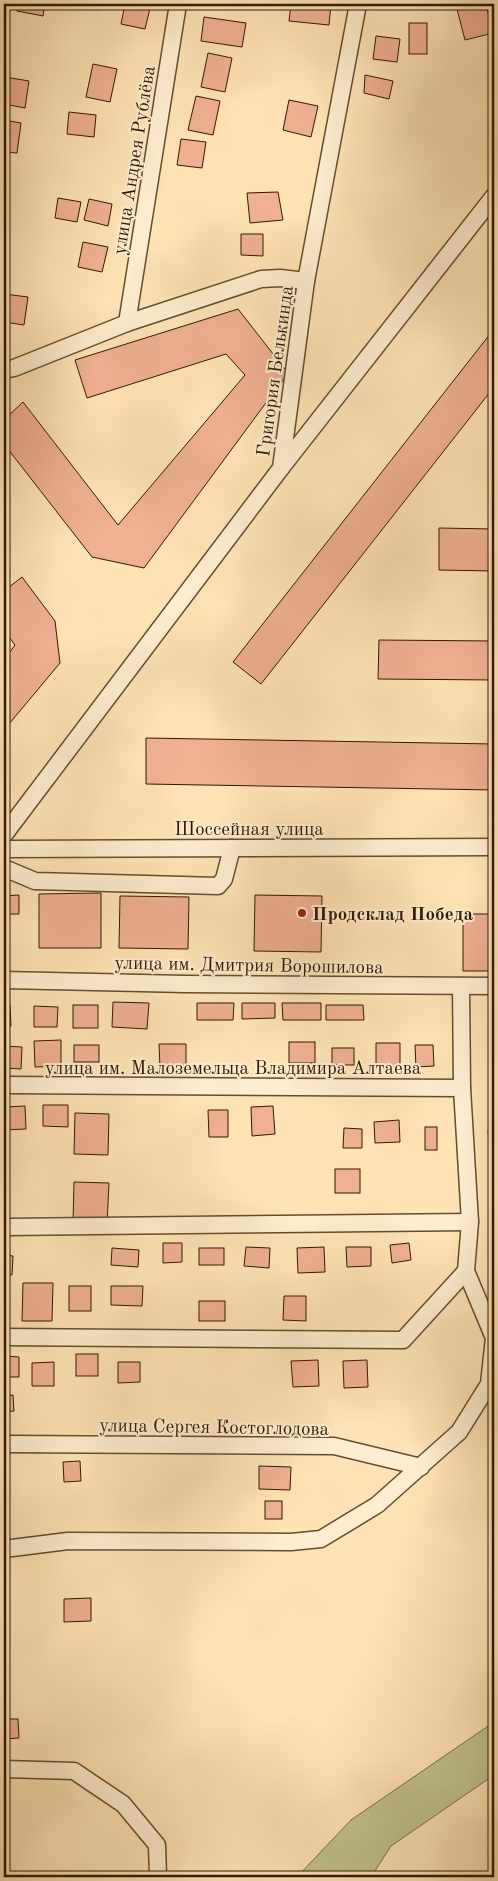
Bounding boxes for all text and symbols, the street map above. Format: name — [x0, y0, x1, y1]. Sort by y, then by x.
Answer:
street label: улица Андрея Рублёва — [111, 64, 160, 256]
street label: Григория Белькинда — [255, 284, 298, 458]
street label: Шоссейная улица — [174, 821, 324, 840]
place label: Продсклад Победа — [312, 906, 473, 925]
marker: Продсклад Победа — [296, 907, 308, 919]
street label: улица им. Дмитрия Ворошилова — [114, 955, 384, 978]
street label: улица им. Малоземельца Владимира Алтаева — [45, 1060, 422, 1079]
street label: улица Сергея Костоглодова — [99, 1417, 330, 1440]

